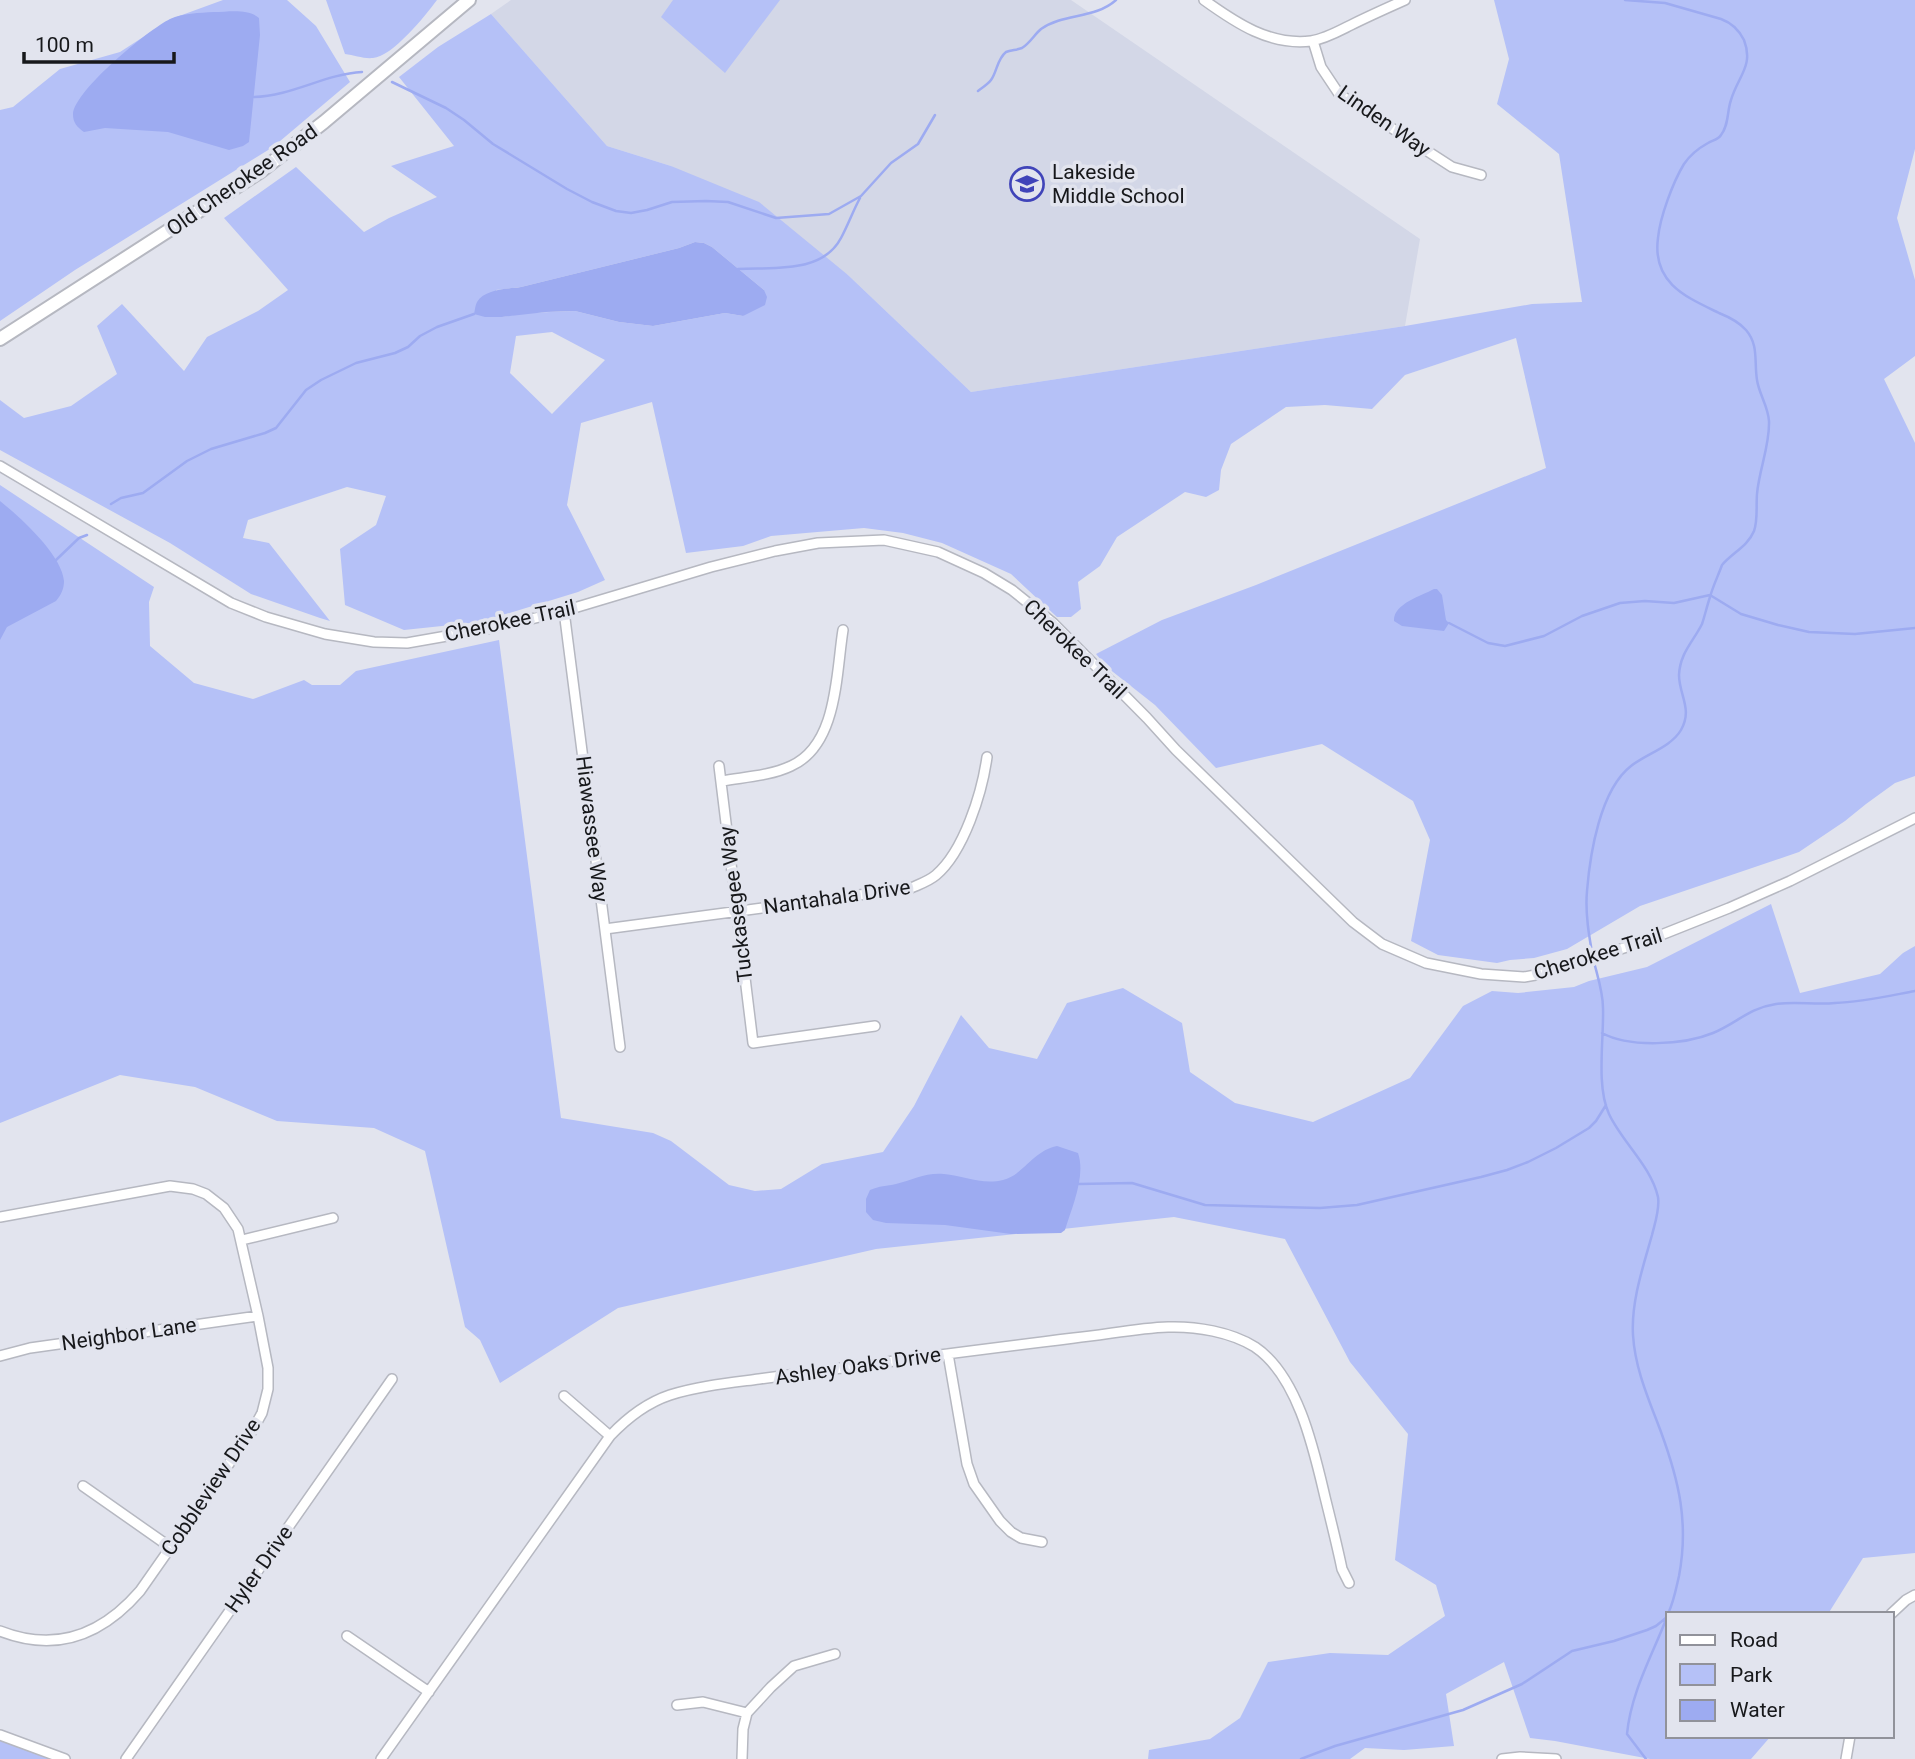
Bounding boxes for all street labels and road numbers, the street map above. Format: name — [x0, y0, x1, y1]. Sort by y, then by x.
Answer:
street label: Linden Way — [1333, 80, 1435, 162]
street label: Old Cherokee Road — [162, 119, 322, 241]
street label: Cherokee Trail — [1019, 594, 1131, 704]
street label: Cherokee Trail — [443, 595, 577, 647]
street label: Hiawassee Way — [571, 754, 613, 904]
street label: Tuckasegee Way — [715, 825, 757, 983]
street label: Nantahala Drive — [762, 875, 912, 919]
street label: Cherokee Trail — [1531, 923, 1665, 985]
street label: Neighbor Lane — [60, 1313, 198, 1355]
street label: Ashley Oaks Drive — [774, 1342, 942, 1390]
street label: Cobbleview Drive — [156, 1414, 266, 1560]
street label: Hyler Drive — [220, 1521, 298, 1617]

